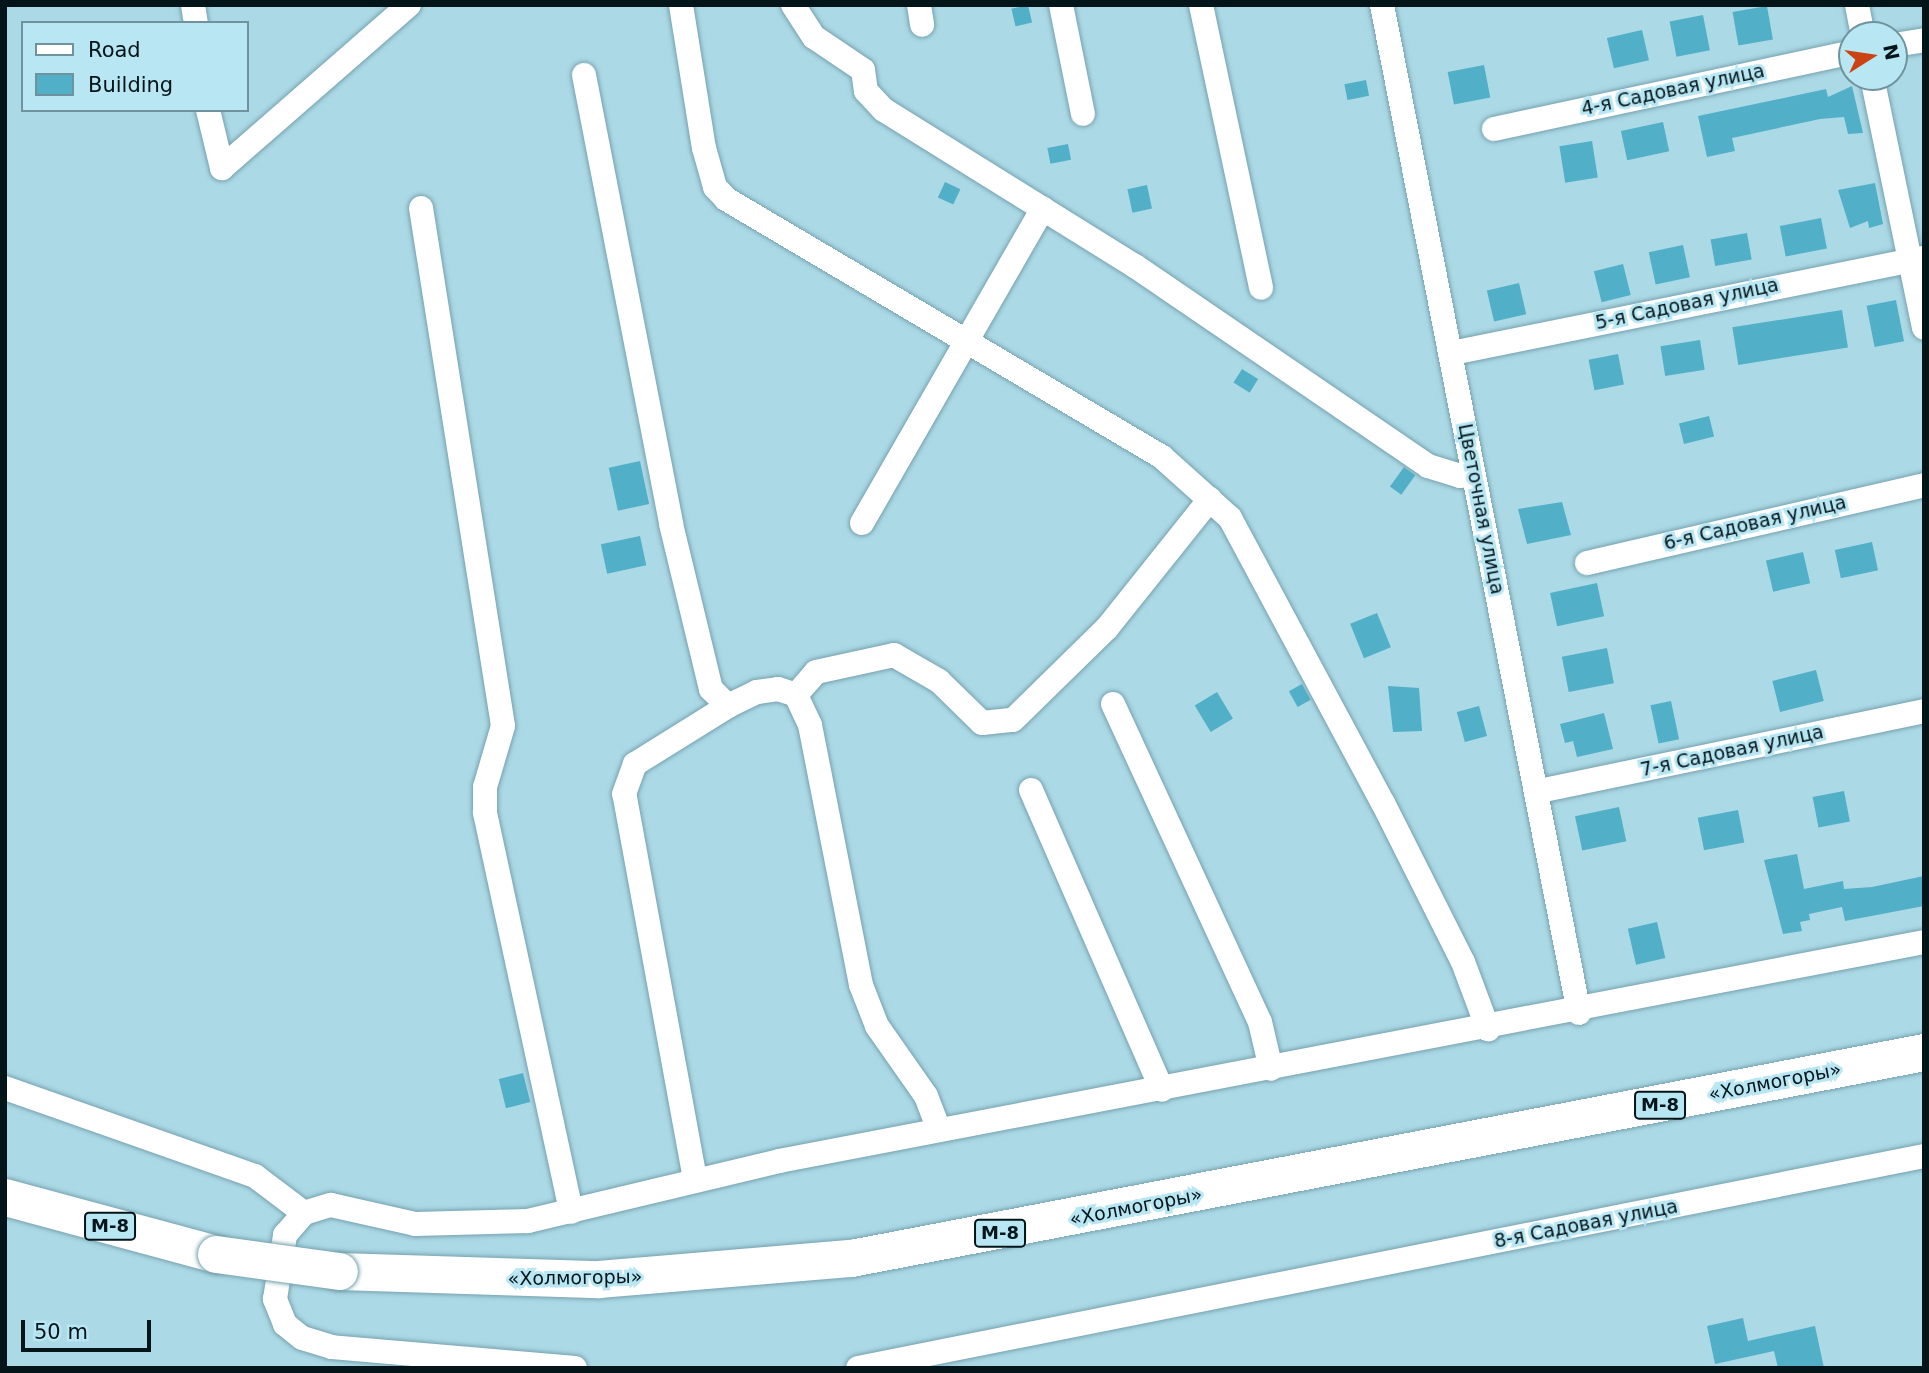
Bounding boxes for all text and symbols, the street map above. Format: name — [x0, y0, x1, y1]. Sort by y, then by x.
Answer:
legend — [21, 21, 248, 112]
north arrow — [1838, 21, 1908, 91]
text: Road — [88, 38, 141, 62]
text: N — [1879, 42, 1904, 62]
street label: 4-я Садовая улица — [1579, 59, 1767, 121]
text: Building — [88, 73, 173, 97]
street label: 5-я Садовая улица — [1593, 273, 1781, 335]
street label: Цветочная улица — [1453, 422, 1509, 596]
street label: 6-я Садовая улица — [1661, 491, 1849, 555]
street label: 7-я Садовая улица — [1638, 720, 1826, 782]
street label: «Холмогоры» — [1707, 1058, 1843, 1106]
road number: М-8 — [1634, 1090, 1686, 1120]
street label: «Холмогоры» — [1068, 1183, 1204, 1231]
street label: 8-я Садовая улица — [1492, 1195, 1680, 1253]
road number: М-8 — [84, 1212, 136, 1240]
road number: М-8 — [974, 1218, 1026, 1248]
street label: «Холмогоры» — [507, 1265, 643, 1291]
scale bar — [24, 1306, 154, 1350]
text: 50 m — [34, 1320, 88, 1344]

